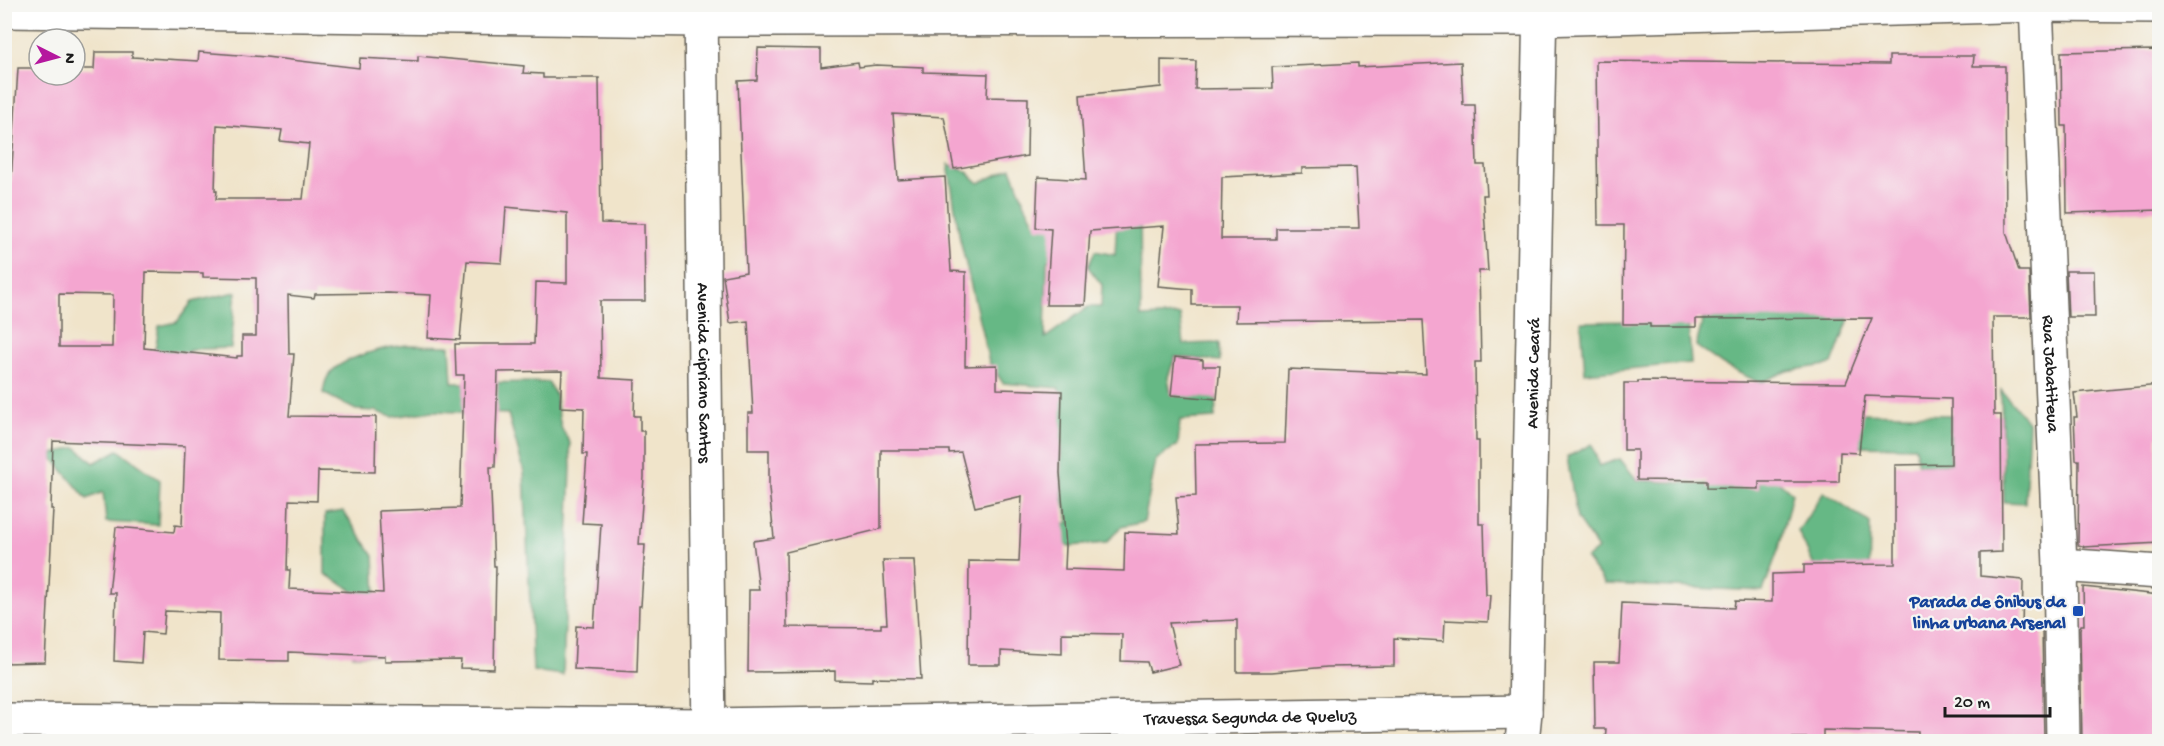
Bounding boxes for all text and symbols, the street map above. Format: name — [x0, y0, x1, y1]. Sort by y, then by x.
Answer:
north arrow — [27, 27, 87, 87]
text: N — [58, 52, 78, 65]
street label: Avenida Cipriano Santos — [691, 283, 714, 465]
street label: Rua Jabatiteua — [2036, 315, 2062, 434]
street label: Avenida Ceará — [1523, 317, 1546, 429]
place label: Parada de ônibus da linha urbana Arsenal — [1909, 593, 2067, 635]
marker: Parada de ônibus da linha urbana Arsenal — [2071, 604, 2085, 618]
scale bar — [1945, 680, 2050, 718]
text: 20 m — [1954, 693, 1990, 714]
street label: Travessa Segunda de Queluz — [1143, 707, 1357, 731]

